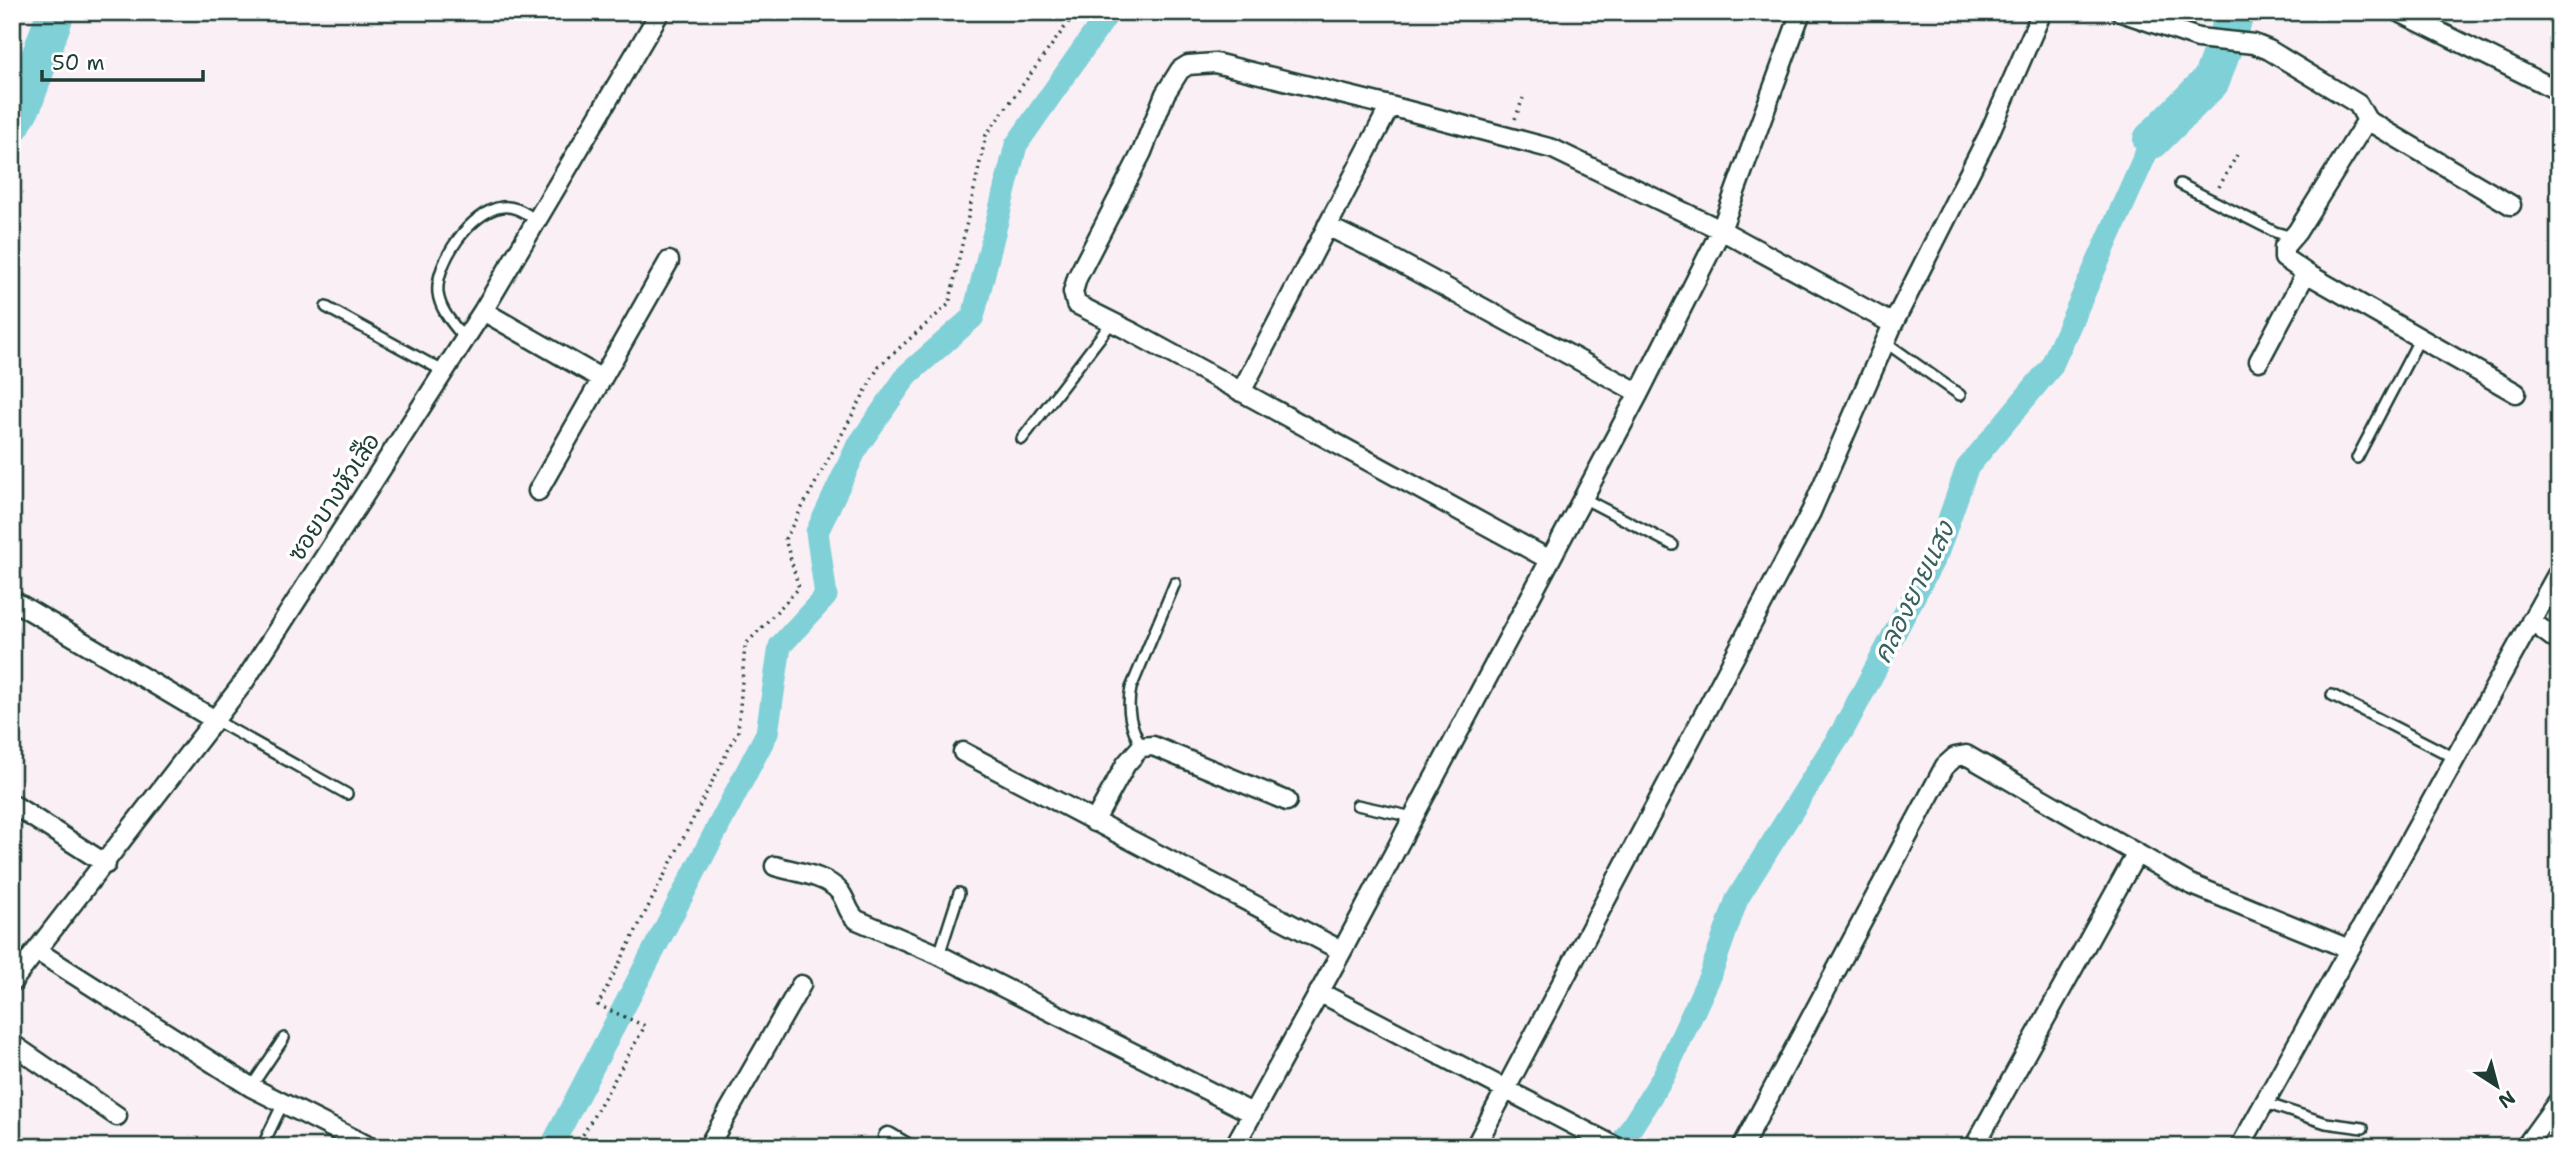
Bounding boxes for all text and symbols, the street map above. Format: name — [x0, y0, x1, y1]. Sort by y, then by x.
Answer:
scale bar — [42, 38, 203, 82]
text: 50 m — [52, 49, 105, 77]
street label: ซอยบางหัวเสือ — [281, 427, 387, 567]
water label: คลองยายแสง — [1864, 514, 1963, 668]
north arrow — [2462, 1050, 2532, 1120]
text: N — [2493, 1085, 2520, 1114]

